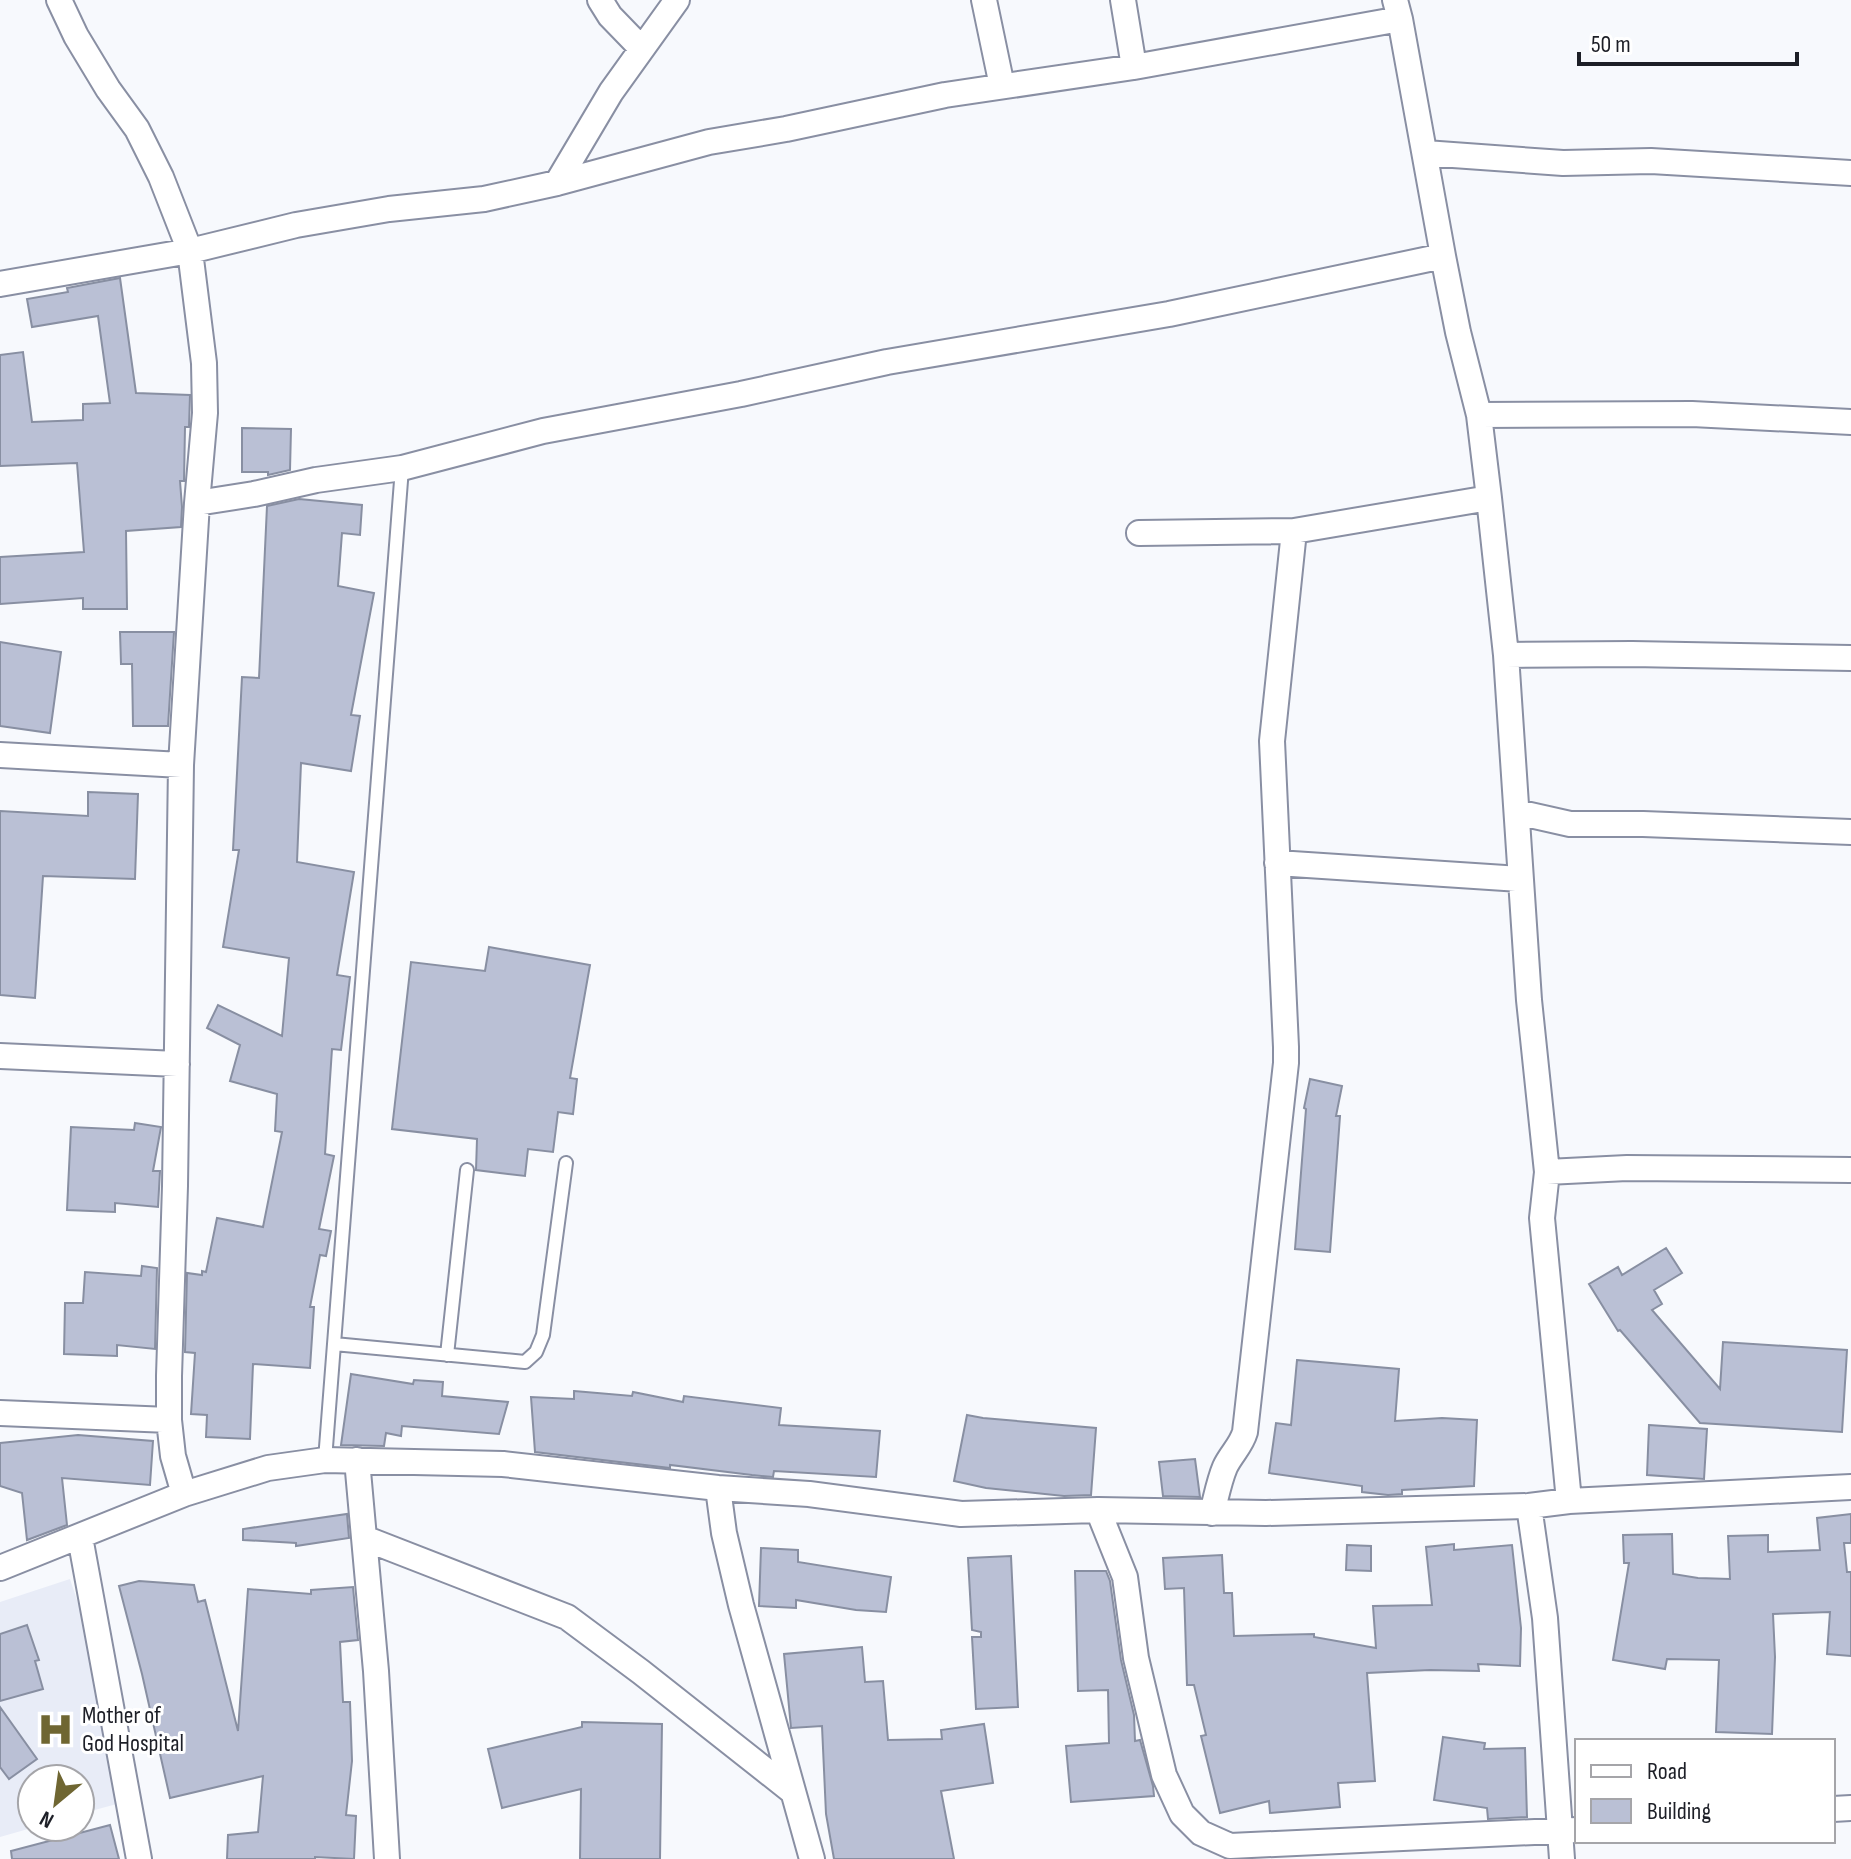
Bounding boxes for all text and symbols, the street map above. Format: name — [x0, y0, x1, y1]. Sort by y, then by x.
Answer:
scale bar — [1579, 16, 1797, 66]
text: 50 m — [1591, 30, 1631, 59]
place label: Mother of God Hospital — [82, 1701, 184, 1758]
hospital icon: Mother of God Hospital — [37, 1710, 75, 1748]
legend — [1575, 1739, 1835, 1843]
text: Road — [1647, 1757, 1687, 1786]
north arrow — [16, 1763, 96, 1843]
text: Building — [1647, 1797, 1711, 1826]
text: N — [35, 1805, 59, 1834]

